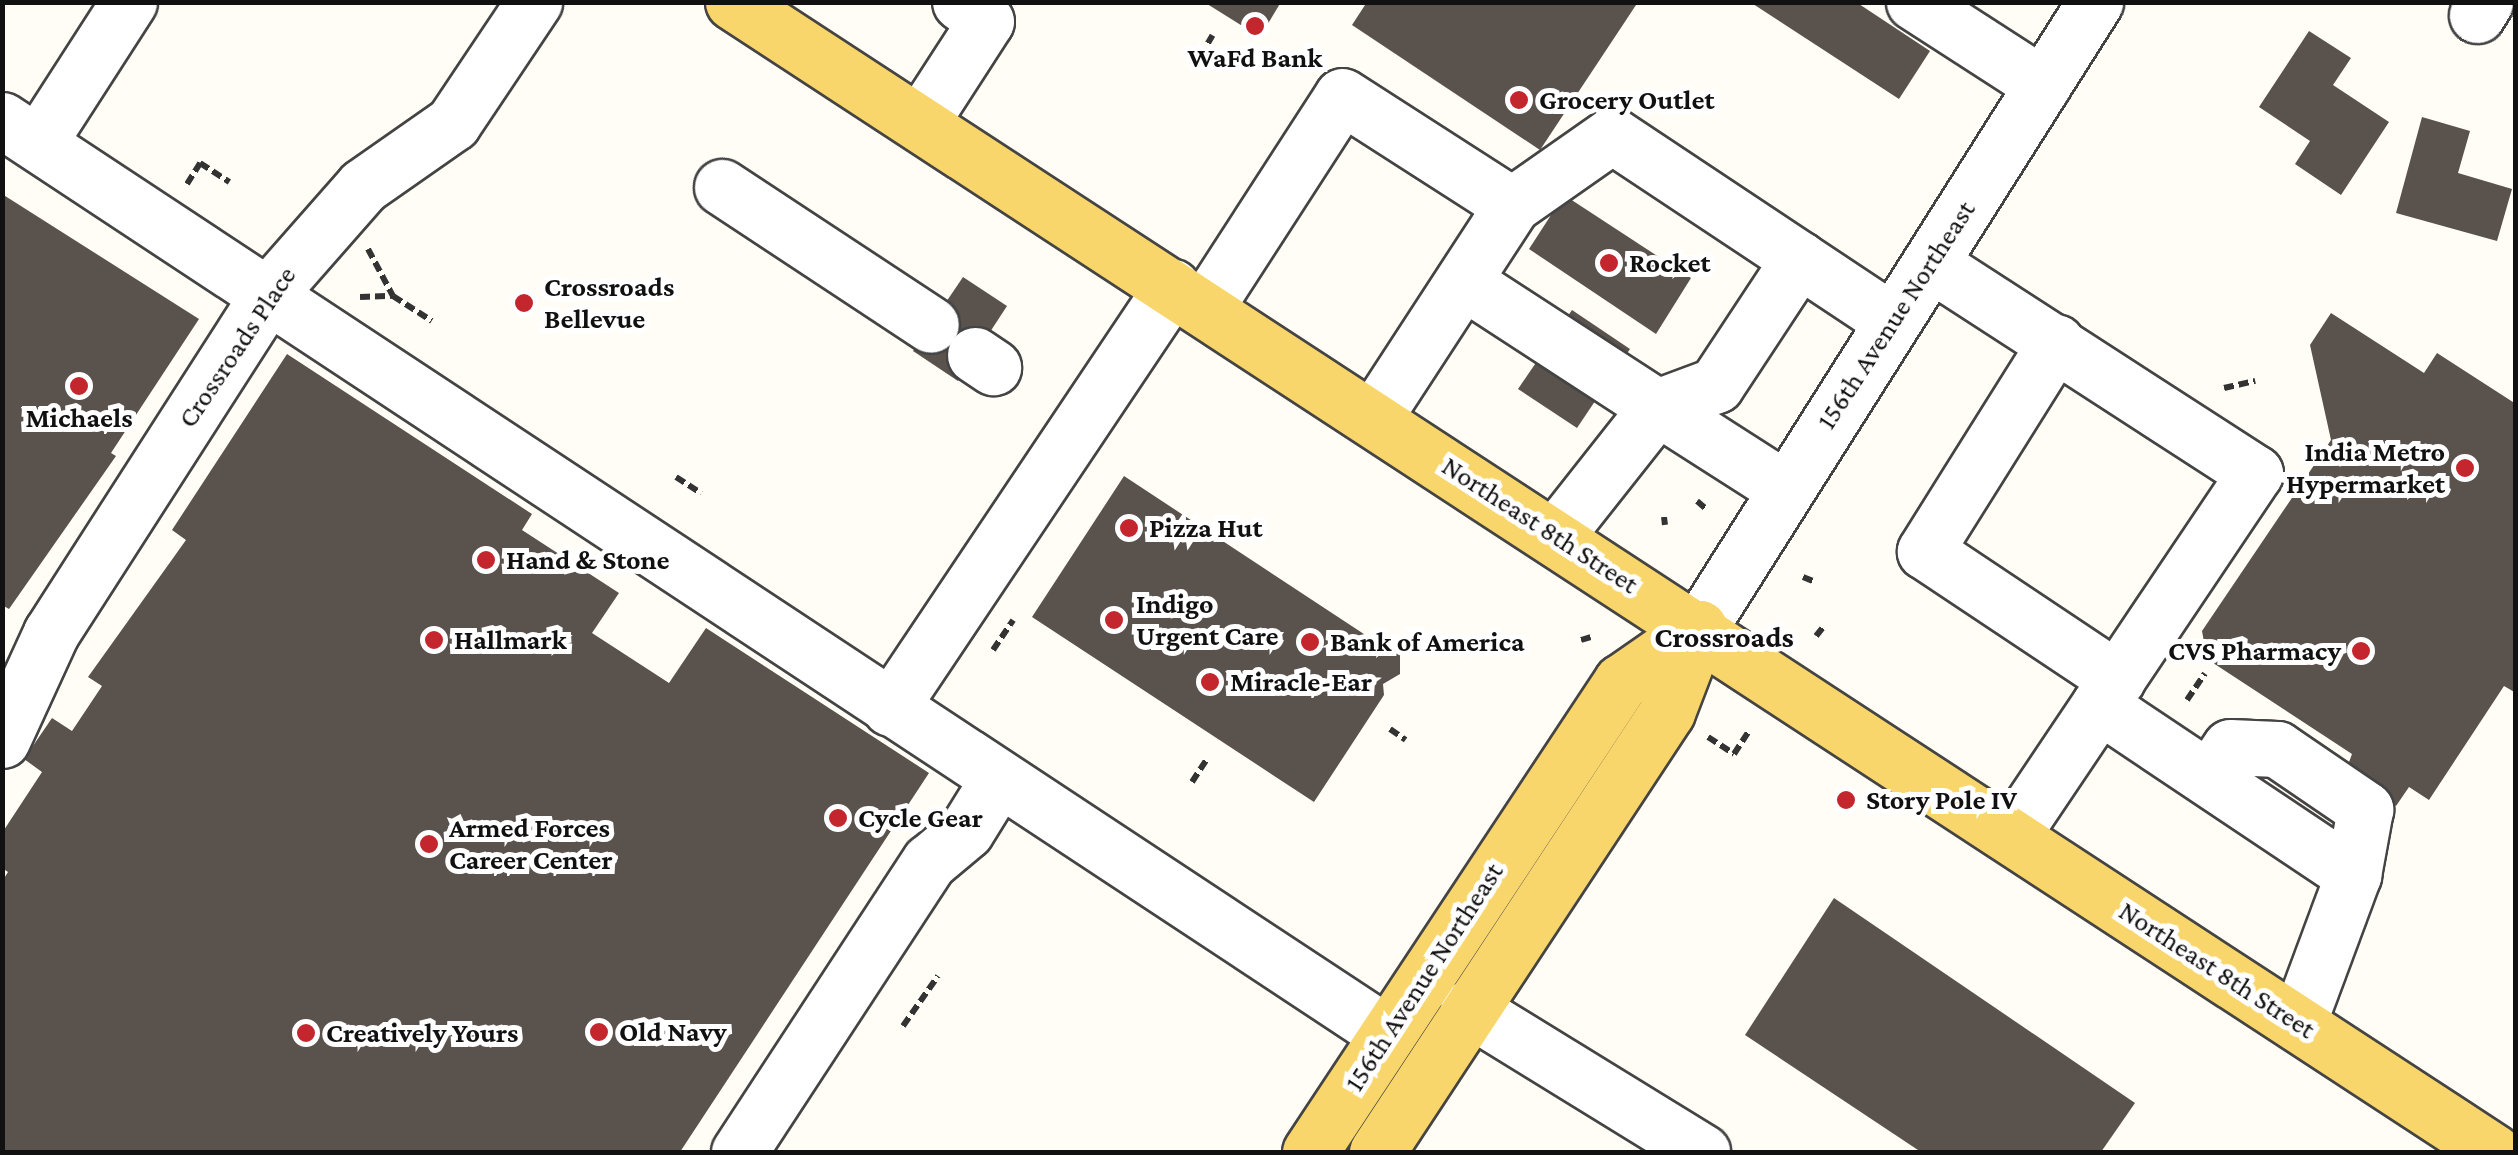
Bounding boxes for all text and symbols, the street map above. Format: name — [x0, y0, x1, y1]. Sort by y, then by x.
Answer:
marker: WaFd Bank — [1244, 15, 1266, 37]
place label: WaFd Bank — [1188, 41, 1322, 75]
place label: Grocery Outlet — [1539, 83, 1714, 117]
marker: Grocery Outlet — [1508, 89, 1530, 111]
street label: 156th Avenue Northeast — [1810, 194, 1982, 436]
place label: Rocket — [1629, 246, 1711, 280]
marker: Rocket — [1598, 252, 1620, 274]
street label: Crossroads Place — [171, 260, 303, 434]
place label: Crossroads Bellevue — [544, 270, 674, 336]
marker: Crossroads Bellevue — [513, 292, 535, 314]
marker: Michaels — [68, 375, 90, 397]
place label: Michaels — [25, 401, 133, 435]
place label: India Metro Hypermarket — [2286, 435, 2445, 501]
street label: Northeast 8th Street — [1436, 449, 1644, 601]
marker: India Metro Hypermarket — [2454, 457, 2476, 479]
place label: Pizza Hut — [1149, 511, 1263, 545]
marker: Pizza Hut — [1118, 517, 1140, 539]
place label: Hand & Stone — [506, 543, 670, 577]
marker: Hand & Stone — [475, 549, 497, 571]
place label: Indigo Urgent Care — [1136, 587, 1278, 653]
marker: Indigo Urgent Care — [1101, 607, 1127, 633]
district label: Crossroads — [1654, 619, 1794, 655]
place label: Hallmark — [454, 623, 567, 657]
place label: Bank of America — [1330, 625, 1525, 659]
marker: Hallmark — [423, 629, 445, 651]
marker: Bank of America — [1299, 631, 1321, 653]
place label: CVS Pharmacy — [2168, 634, 2341, 668]
marker: CVS Pharmacy — [2350, 640, 2372, 662]
place label: Miracle-Ear — [1230, 665, 1372, 699]
marker: Miracle-Ear — [1199, 671, 1221, 693]
place label: Story Pole IV — [1866, 783, 2017, 817]
marker: Story Pole IV — [1835, 789, 1857, 811]
place label: Cycle Gear — [858, 801, 983, 835]
marker: Cycle Gear — [827, 807, 849, 829]
place label: Armed Forces Career Center — [449, 811, 613, 877]
marker: Armed Forces Career Center — [418, 833, 440, 855]
street label: 156th Avenue Northeast — [1338, 856, 1510, 1098]
street label: Northeast 8th Street — [2113, 894, 2321, 1046]
place label: Old Navy — [619, 1015, 727, 1049]
place label: Creatively Yours — [326, 1016, 518, 1050]
marker: Old Navy — [588, 1021, 610, 1043]
marker: Creatively Yours — [295, 1022, 317, 1044]

